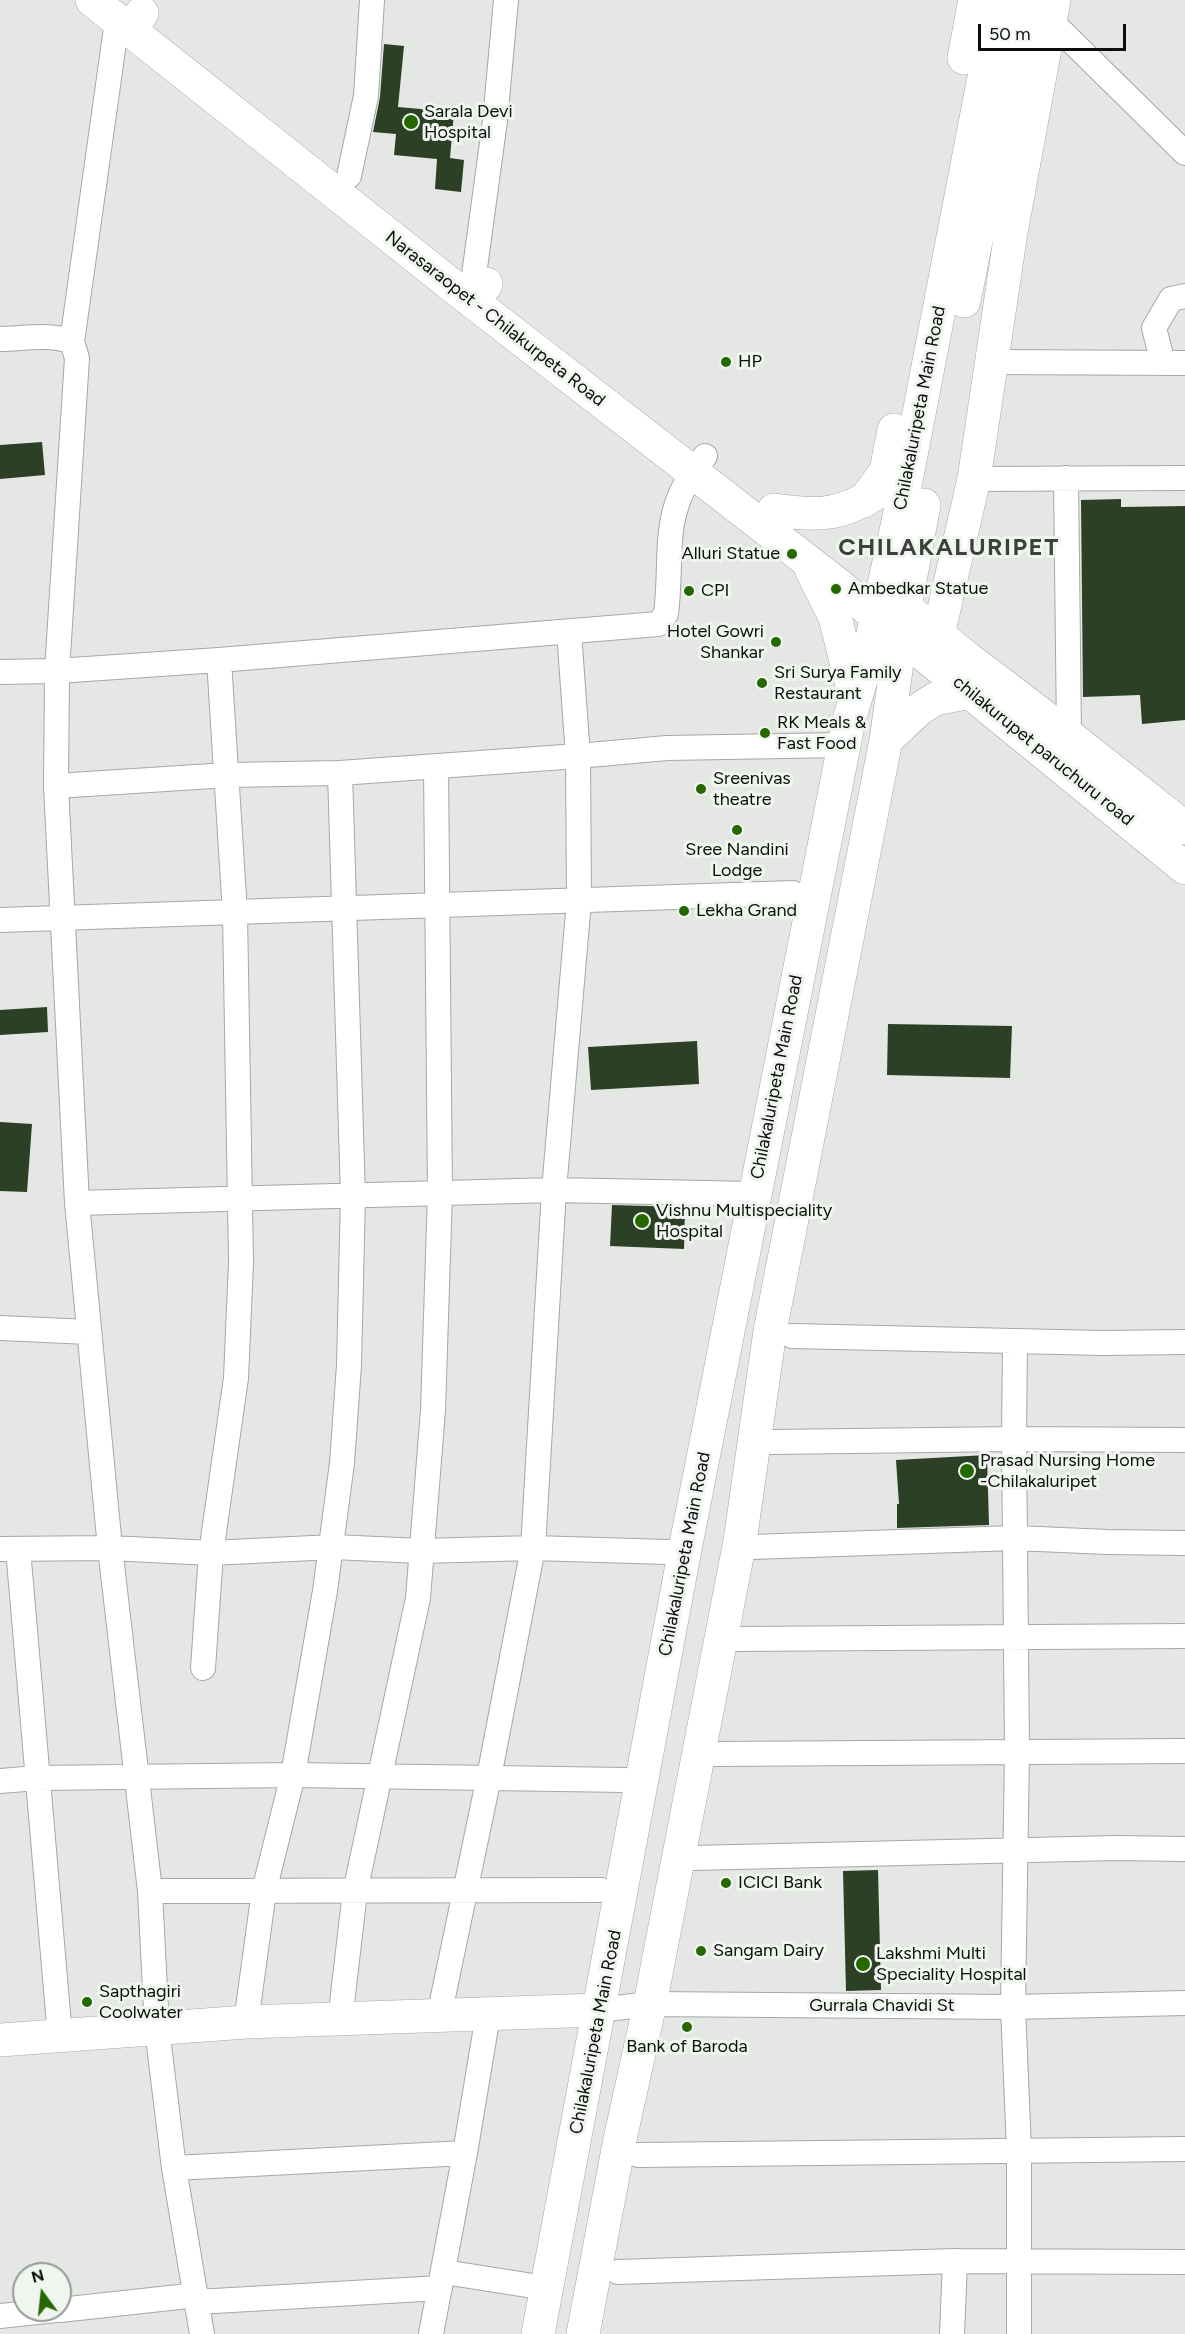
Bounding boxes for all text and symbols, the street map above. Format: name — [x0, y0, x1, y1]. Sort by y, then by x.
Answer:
scale bar — [981, 12, 1130, 50]
text: 50 m — [989, 23, 1031, 45]
place label: Sarala Devi Hospital — [424, 101, 513, 144]
marker: Sarala Devi Hospital — [402, 113, 420, 131]
street label: Narasaraopet - Chilakurpeta Road — [381, 227, 609, 411]
street label: Chilakaluripeta Main Road — [890, 304, 950, 512]
place label: HP — [738, 351, 762, 373]
marker: HP — [719, 355, 733, 369]
district label: CHILAKALURIPET — [838, 534, 1060, 562]
place label: Alluri Statue — [681, 543, 780, 565]
marker: Alluri Statue — [785, 547, 799, 561]
place label: Ambedkar Statue — [848, 578, 988, 600]
place label: CPI — [701, 580, 729, 602]
marker: Ambedkar Statue — [829, 582, 843, 596]
marker: CPI — [682, 584, 696, 598]
place label: Hotel Gowri Shankar — [667, 621, 764, 664]
marker: Hotel Gowri Shankar — [769, 635, 783, 649]
place label: Sri Surya Family Restaurant — [774, 662, 902, 704]
street label: chilakurupet paruchuru road — [948, 671, 1138, 831]
marker: Sri Surya Family Restaurant — [755, 676, 769, 690]
place label: RK Meals & Fast Food — [777, 712, 866, 754]
marker: RK Meals & Fast Food — [758, 726, 772, 740]
place label: Sreenivas theatre — [713, 768, 791, 810]
marker: Sreenivas theatre — [694, 782, 708, 796]
marker: Sree Nandini Lodge — [730, 823, 744, 837]
place label: Sree Nandini Lodge — [685, 839, 789, 882]
place label: Lekha Grand — [696, 900, 797, 922]
marker: Lekha Grand — [677, 904, 691, 918]
street label: Chilakaluripeta Main Road — [747, 973, 807, 1181]
place label: Vishnu Multispeciality Hospital — [656, 1200, 832, 1242]
marker: Vishnu Multispeciality Hospital — [633, 1212, 651, 1230]
street label: Chilakaluripeta Main Road — [655, 1450, 715, 1658]
place label: Prasad Nursing Home -Chilakaluripet — [980, 1450, 1155, 1492]
marker: Prasad Nursing Home -Chilakaluripet — [958, 1462, 976, 1480]
place label: ICICI Bank — [738, 1872, 822, 1894]
marker: ICICI Bank — [719, 1876, 733, 1890]
street label: Chilakaluripeta Main Road — [566, 1928, 626, 2136]
place label: Sangam Dairy — [713, 1940, 824, 1962]
place label: Lakshmi Multi Speciality Hospital — [876, 1943, 1027, 1986]
marker: Sangam Dairy — [694, 1944, 708, 1958]
marker: Lakshmi Multi Speciality Hospital — [854, 1955, 872, 1973]
place label: Sapthagiri Coolwater — [99, 1981, 183, 2024]
marker: Sapthagiri Coolwater — [80, 1995, 94, 2009]
street label: Gurrala Chavidi St — [809, 1995, 955, 2017]
marker: Bank of Baroda — [680, 2020, 694, 2034]
place label: Bank of Baroda — [626, 2036, 748, 2058]
north arrow — [12, 2262, 72, 2322]
text: N — [29, 2265, 46, 2287]

